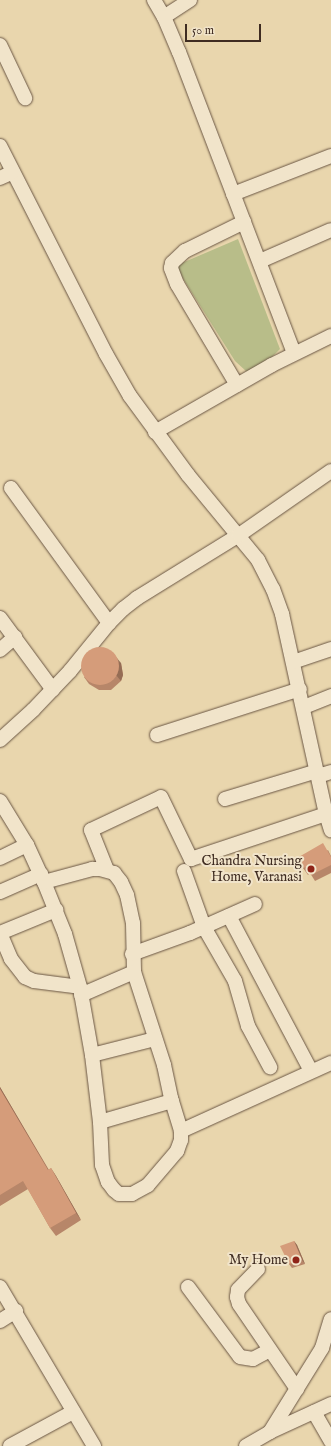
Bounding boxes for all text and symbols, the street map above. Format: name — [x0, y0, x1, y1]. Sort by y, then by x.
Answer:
scale bar — [187, 16, 263, 42]
text: 50 m — [192, 23, 214, 38]
place label: Chandra Nursing Home, Varanasi — [201, 853, 302, 886]
marker: Chandra Nursing Home, Varanasi — [305, 863, 317, 875]
place label: My Home — [229, 1252, 288, 1268]
marker: My Home — [291, 1255, 301, 1265]

